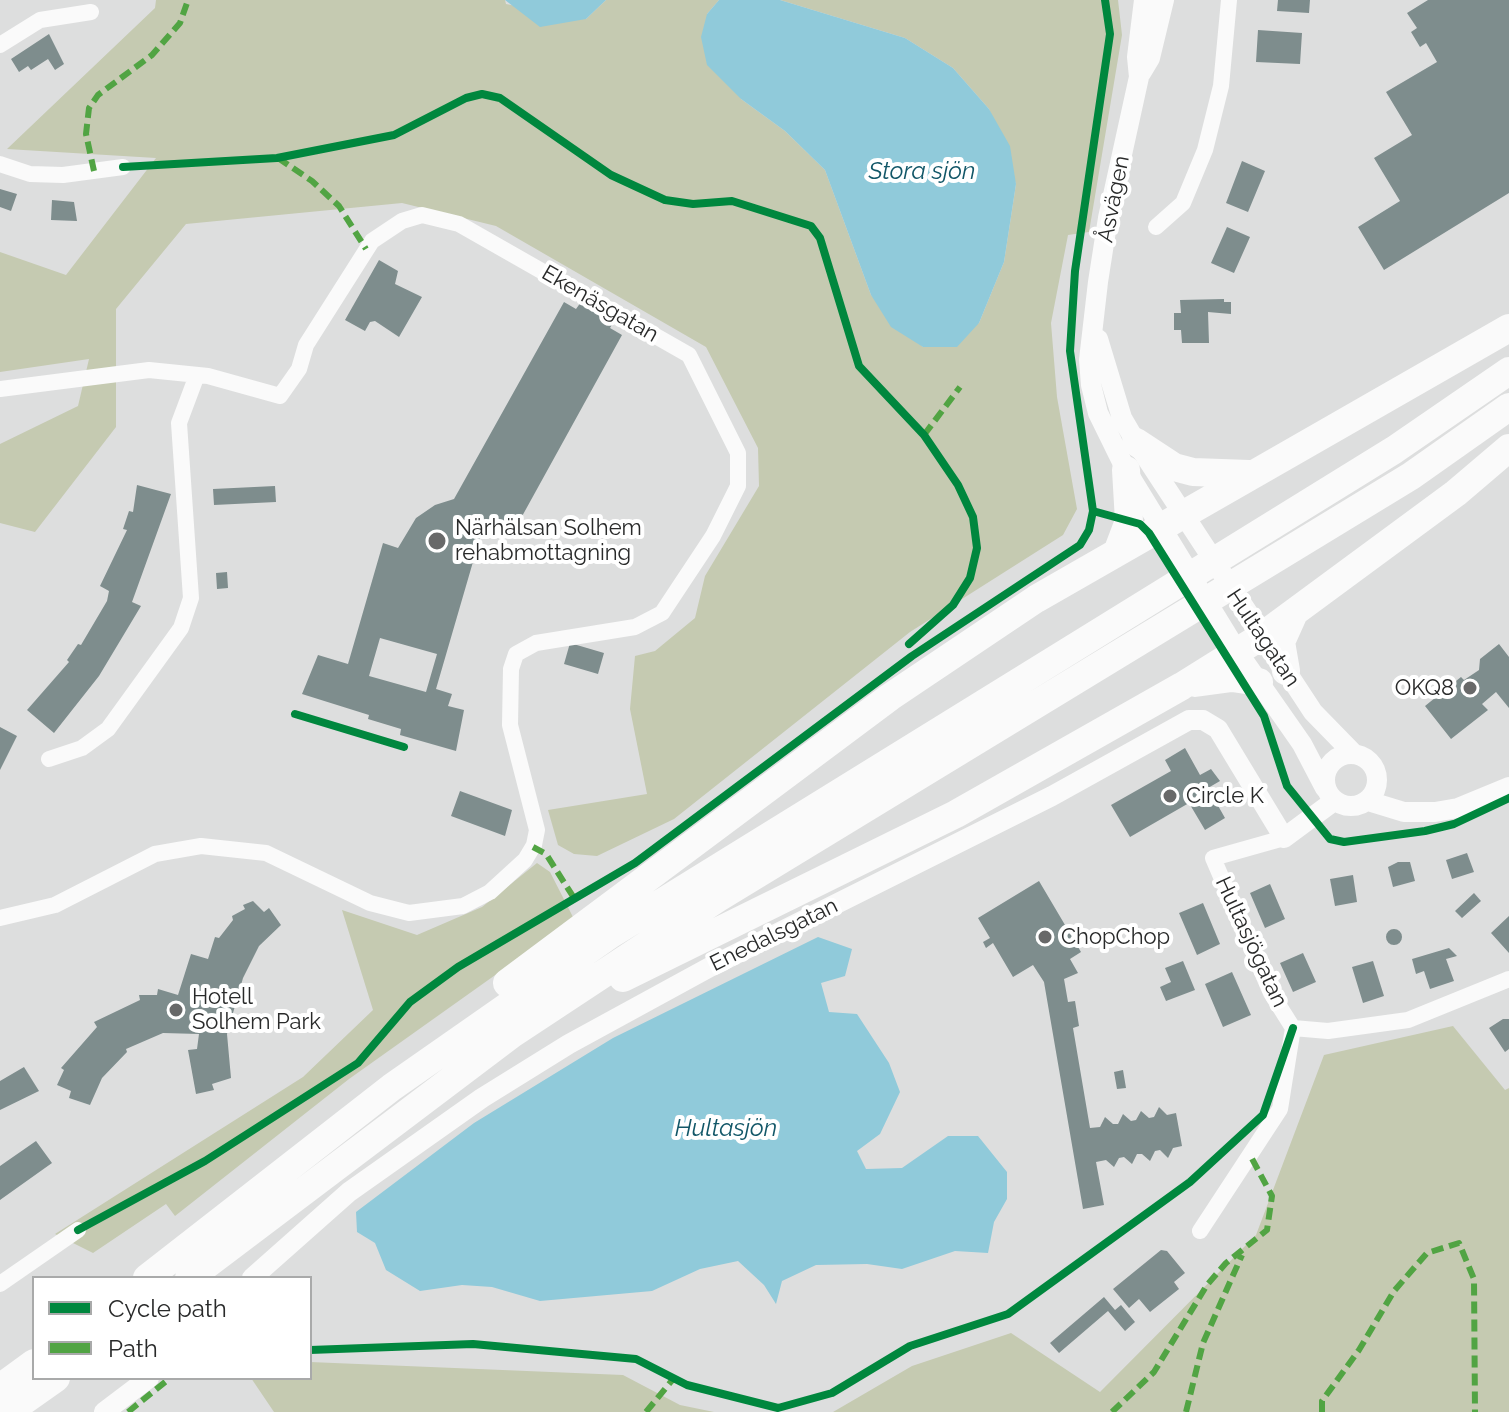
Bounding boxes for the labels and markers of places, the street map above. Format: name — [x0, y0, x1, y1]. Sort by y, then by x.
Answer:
place label: Närhälsan Solhem rehabmottagning — [455, 515, 642, 566]
marker: Närhälsan Solhem rehabmottagning — [426, 530, 448, 552]
place label: OKQ8 — [1395, 675, 1454, 701]
marker: OKQ8 — [1461, 679, 1479, 697]
place label: Circle K — [1186, 783, 1264, 809]
marker: Circle K — [1161, 787, 1179, 805]
place label: ChopChop — [1061, 924, 1170, 950]
marker: ChopChop — [1036, 928, 1054, 946]
place label: Hotell Solhem Park — [192, 984, 321, 1036]
marker: Hotell Solhem Park — [167, 1001, 185, 1019]

